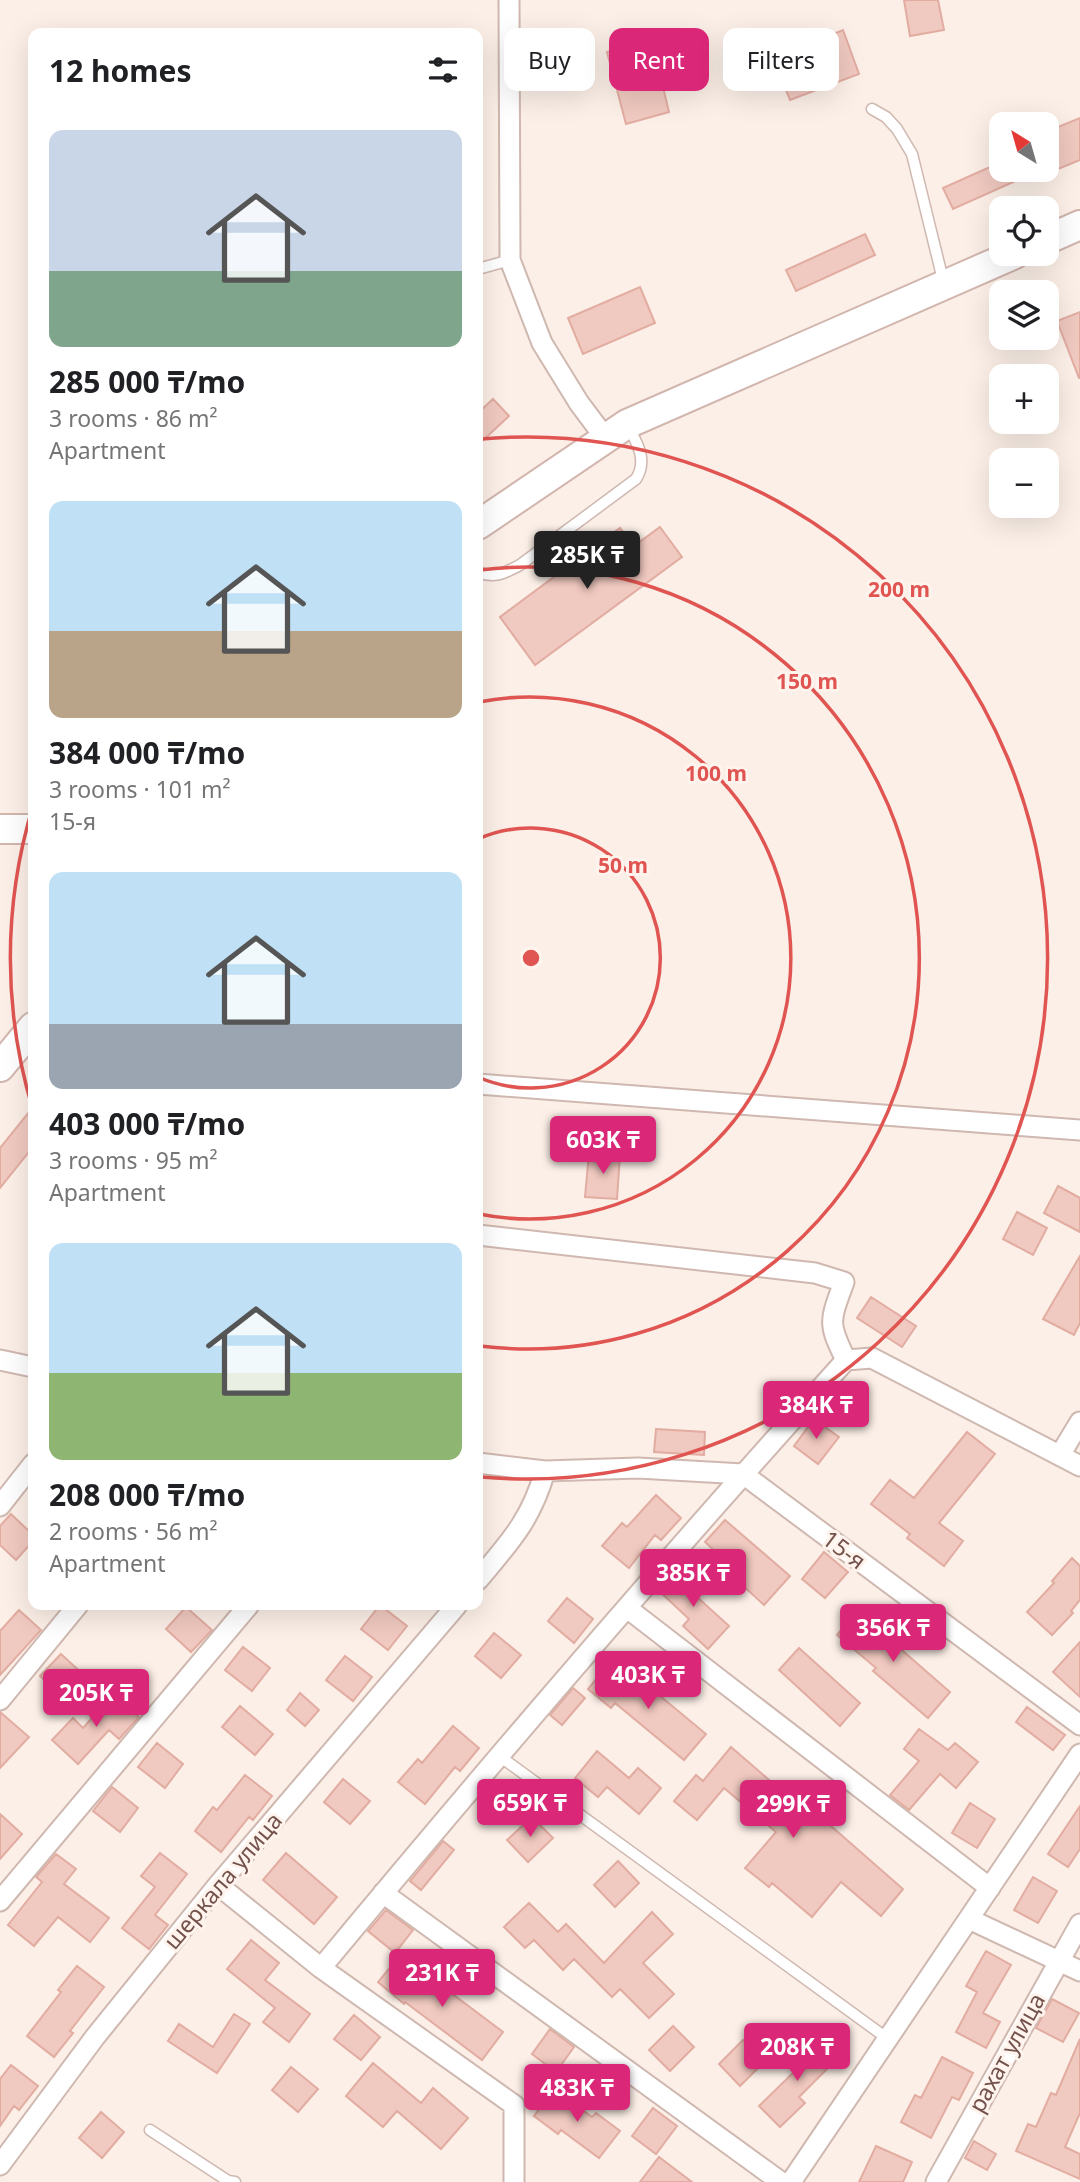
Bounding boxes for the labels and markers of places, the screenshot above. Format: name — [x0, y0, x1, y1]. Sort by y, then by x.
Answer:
pin: 285K ₸ — [530, 532, 644, 591]
centre of rings — [519, 946, 543, 970]
pin: 603K ₸ — [546, 1116, 660, 1176]
pin: 384K ₸ — [759, 1382, 873, 1441]
pin: 385K ₸ — [636, 1550, 750, 1609]
pin: 356K ₸ — [836, 1604, 950, 1664]
pin: 403K ₸ — [591, 1652, 705, 1711]
pin: 205K ₸ — [39, 1670, 153, 1729]
pin: 659K ₸ — [473, 1780, 587, 1839]
pin: 299K ₸ — [736, 1780, 850, 1840]
pin: 231K ₸ — [385, 1950, 499, 2009]
pin: 208K ₸ — [740, 2024, 854, 2083]
pin: 483K ₸ — [520, 2064, 634, 2124]

